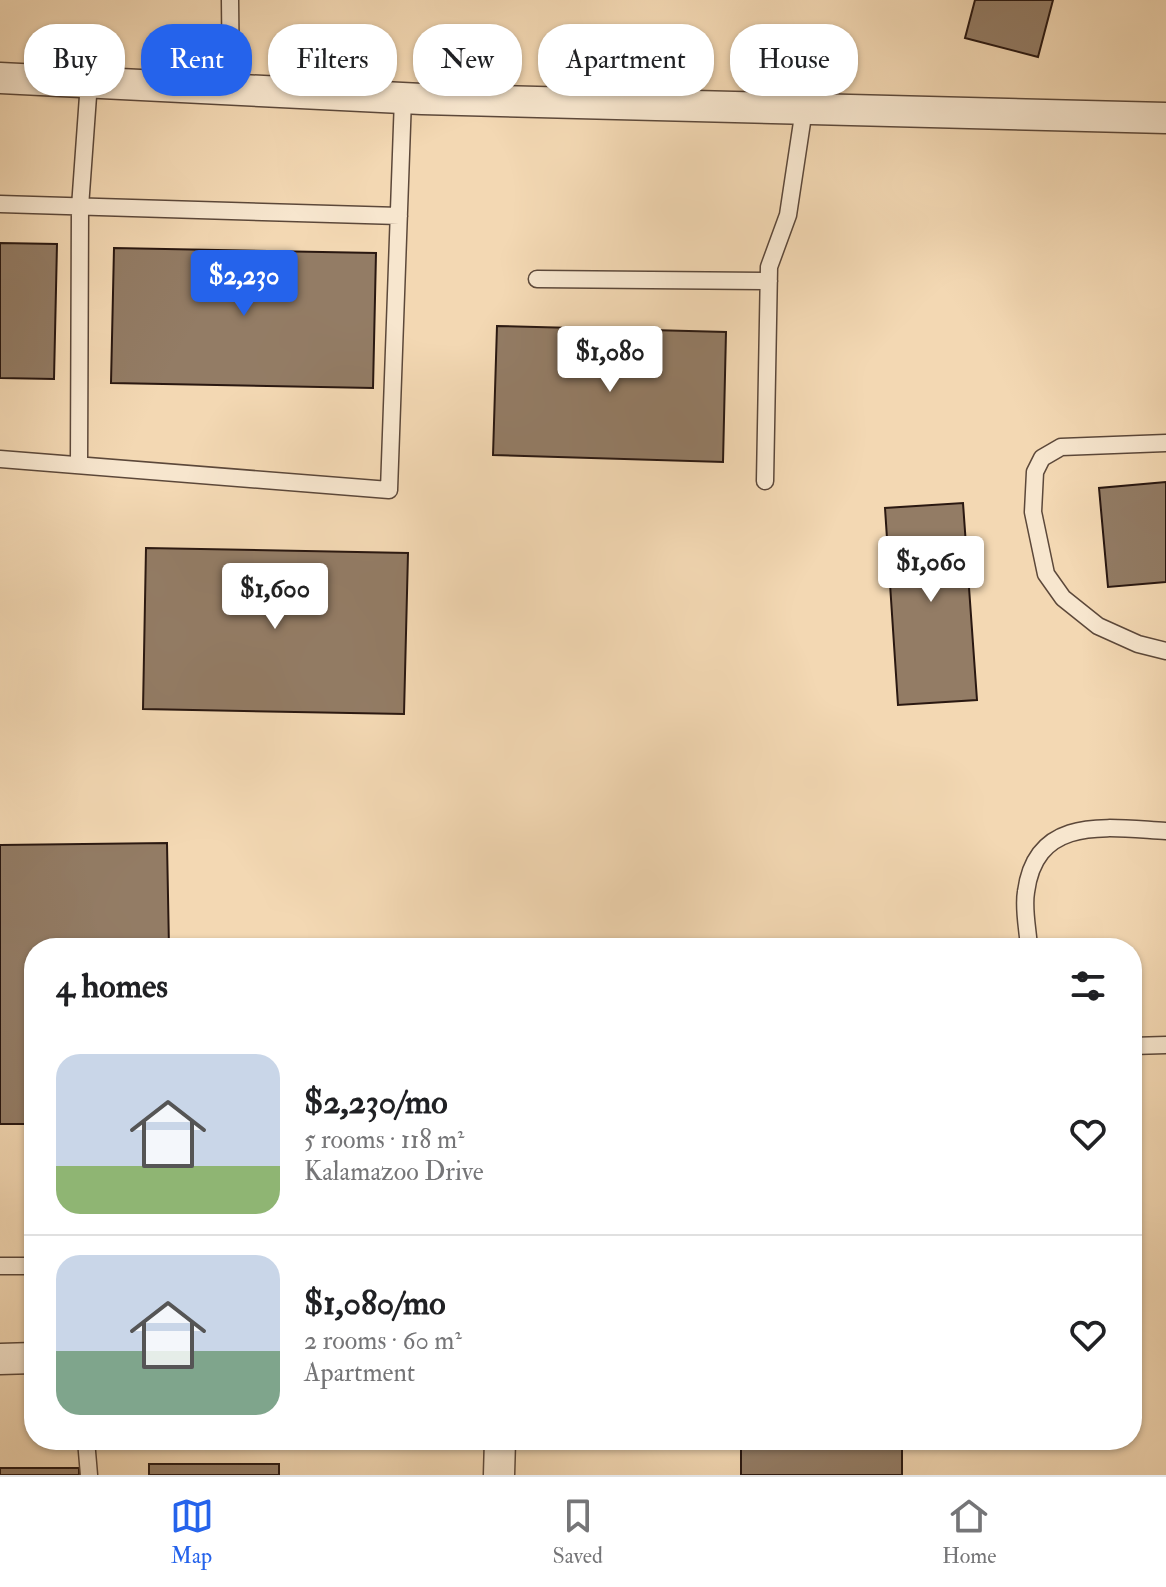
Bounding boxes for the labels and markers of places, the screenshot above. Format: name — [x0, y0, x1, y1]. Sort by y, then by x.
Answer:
pin: $2,230 — [179, 250, 309, 318]
pin: $1,080 — [545, 326, 675, 394]
pin: $1,060 — [866, 536, 996, 604]
pin: $1,600 — [210, 563, 340, 631]

